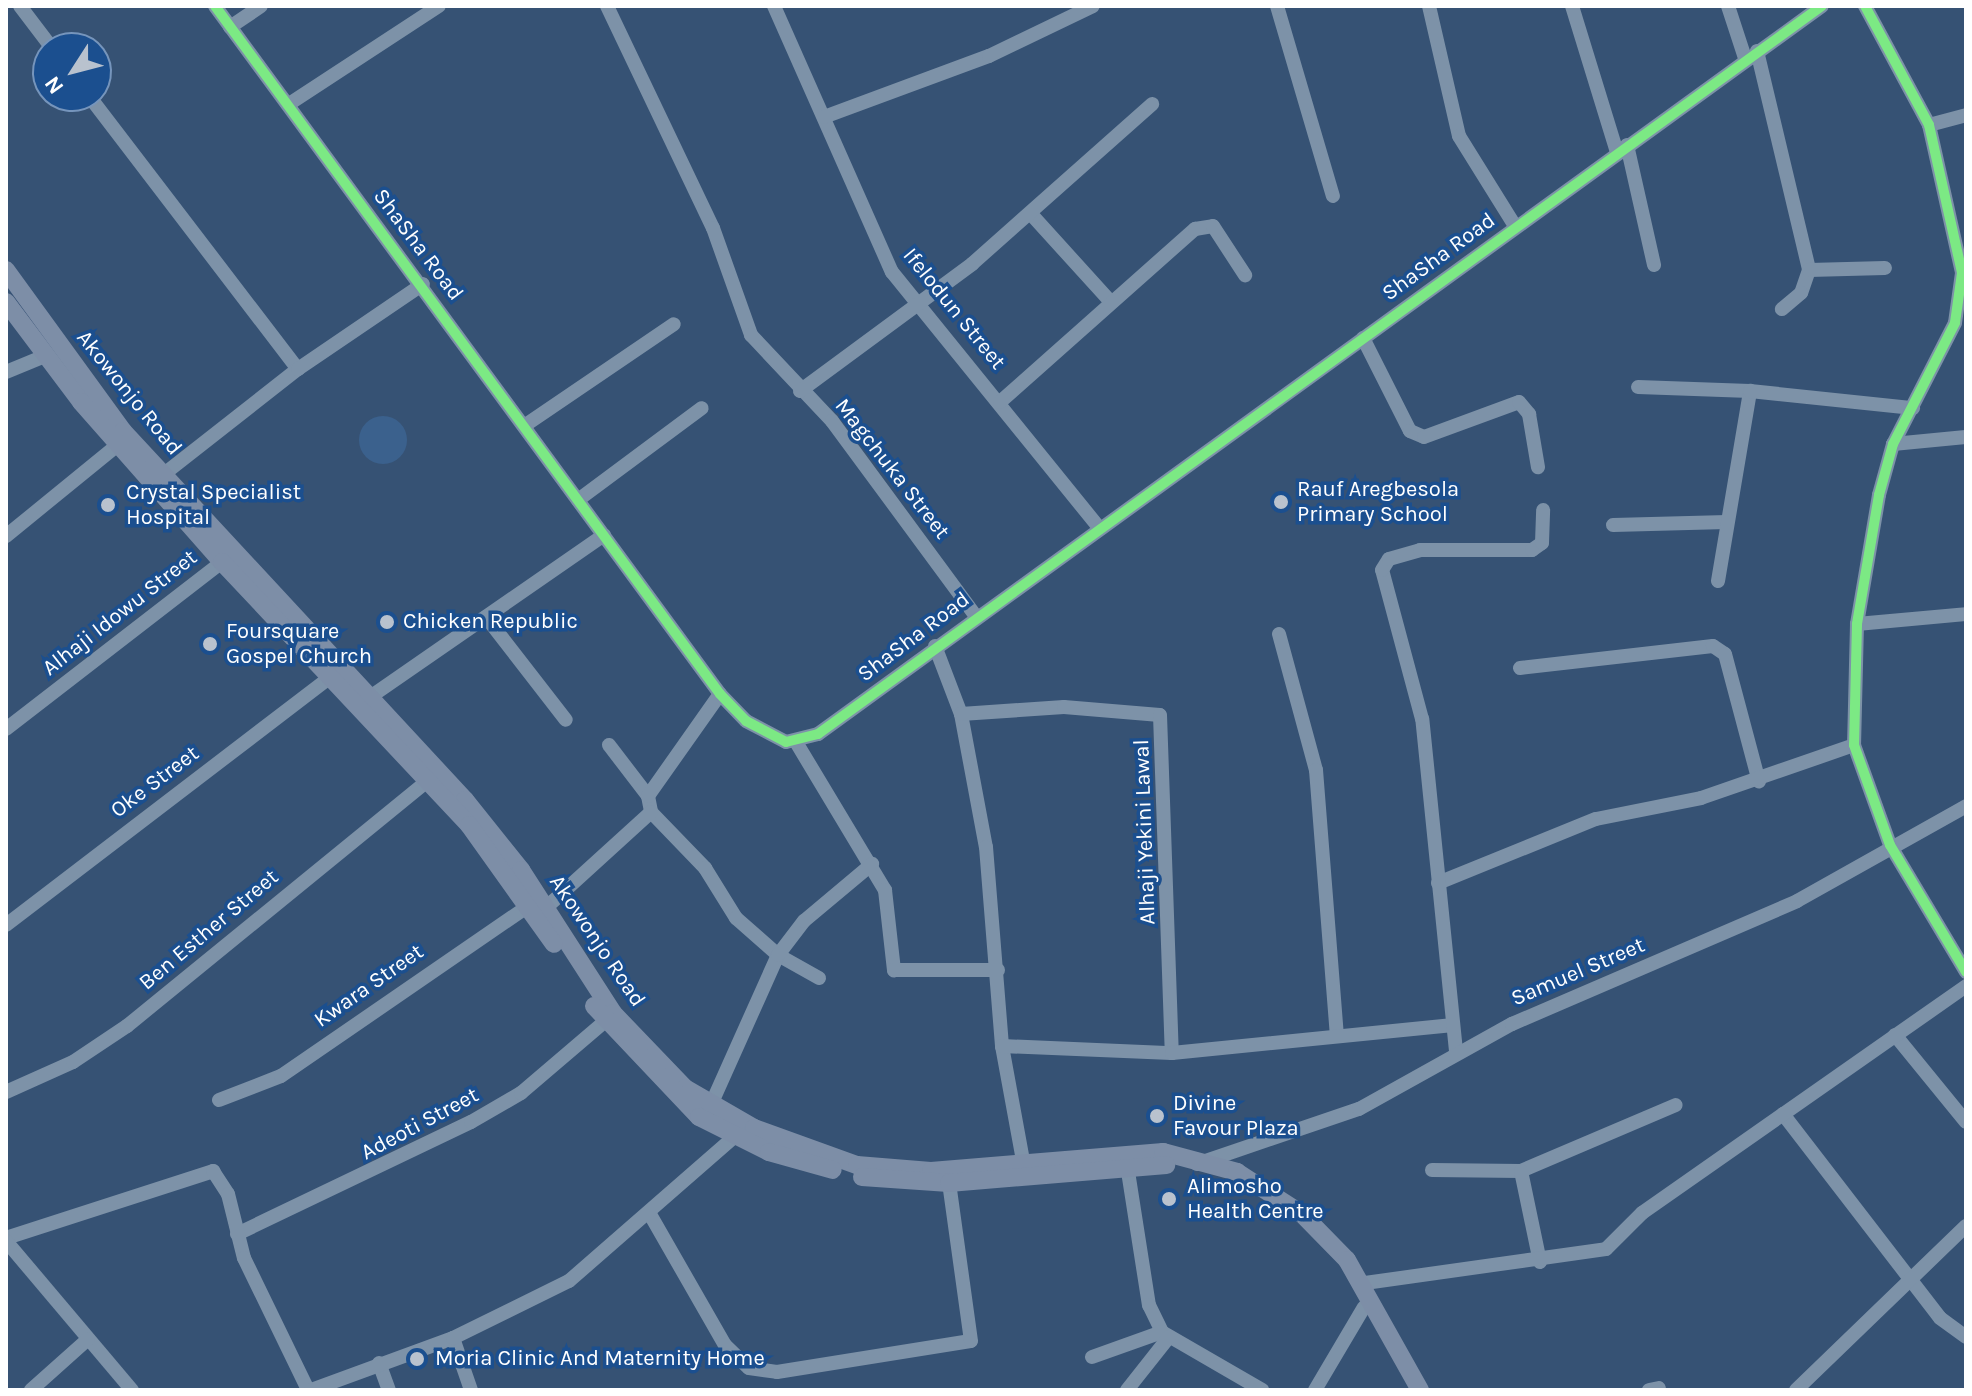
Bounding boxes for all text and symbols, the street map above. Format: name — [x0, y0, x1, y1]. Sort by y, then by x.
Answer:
north arrow — [32, 32, 112, 112]
text: N — [39, 71, 69, 99]
street label: ShaSha Road — [367, 184, 469, 306]
street label: ShaSha Road — [1377, 207, 1501, 307]
street label: Ifelodun Street — [897, 243, 1011, 375]
street label: Akowonjo Road — [71, 325, 187, 461]
street label: Magchuka Street — [829, 393, 955, 545]
place label: Rauf Aregbesola Primary School — [1297, 476, 1459, 528]
place label: Crystal Specialist Hospital — [126, 479, 301, 530]
marker: Rauf Aregbesola Primary School — [1272, 493, 1290, 511]
marker: Crystal Specialist Hospital — [97, 494, 119, 516]
street label: Alhaji Idowu Street — [37, 544, 203, 682]
street label: ShaSha Road — [853, 586, 975, 688]
place label: Chicken Republic — [403, 609, 578, 635]
marker: Chicken Republic — [378, 613, 396, 631]
place label: Foursquare Gospel Church — [226, 618, 372, 670]
marker: Foursquare Gospel Church — [201, 635, 219, 653]
street label: Alhaji Yekini Lawal — [1129, 739, 1161, 925]
street label: Oke Street — [106, 740, 204, 824]
street label: Ben Esther Street — [134, 864, 284, 996]
street label: Akowonjo Road — [543, 870, 651, 1012]
street label: Samuel Street — [1507, 932, 1649, 1012]
street label: Kwara Street — [309, 939, 429, 1033]
street label: Adeoti Street — [357, 1082, 483, 1166]
place label: Divine Favour Plaza — [1173, 1090, 1299, 1142]
marker: Divine Favour Plaza — [1148, 1107, 1166, 1125]
place label: Alimosho Health Centre — [1187, 1173, 1324, 1224]
marker: Alimosho Health Centre — [1158, 1188, 1180, 1210]
place label: Moria Clinic And Maternity Home — [435, 1346, 765, 1372]
marker: Moria Clinic And Maternity Home — [406, 1348, 428, 1370]

